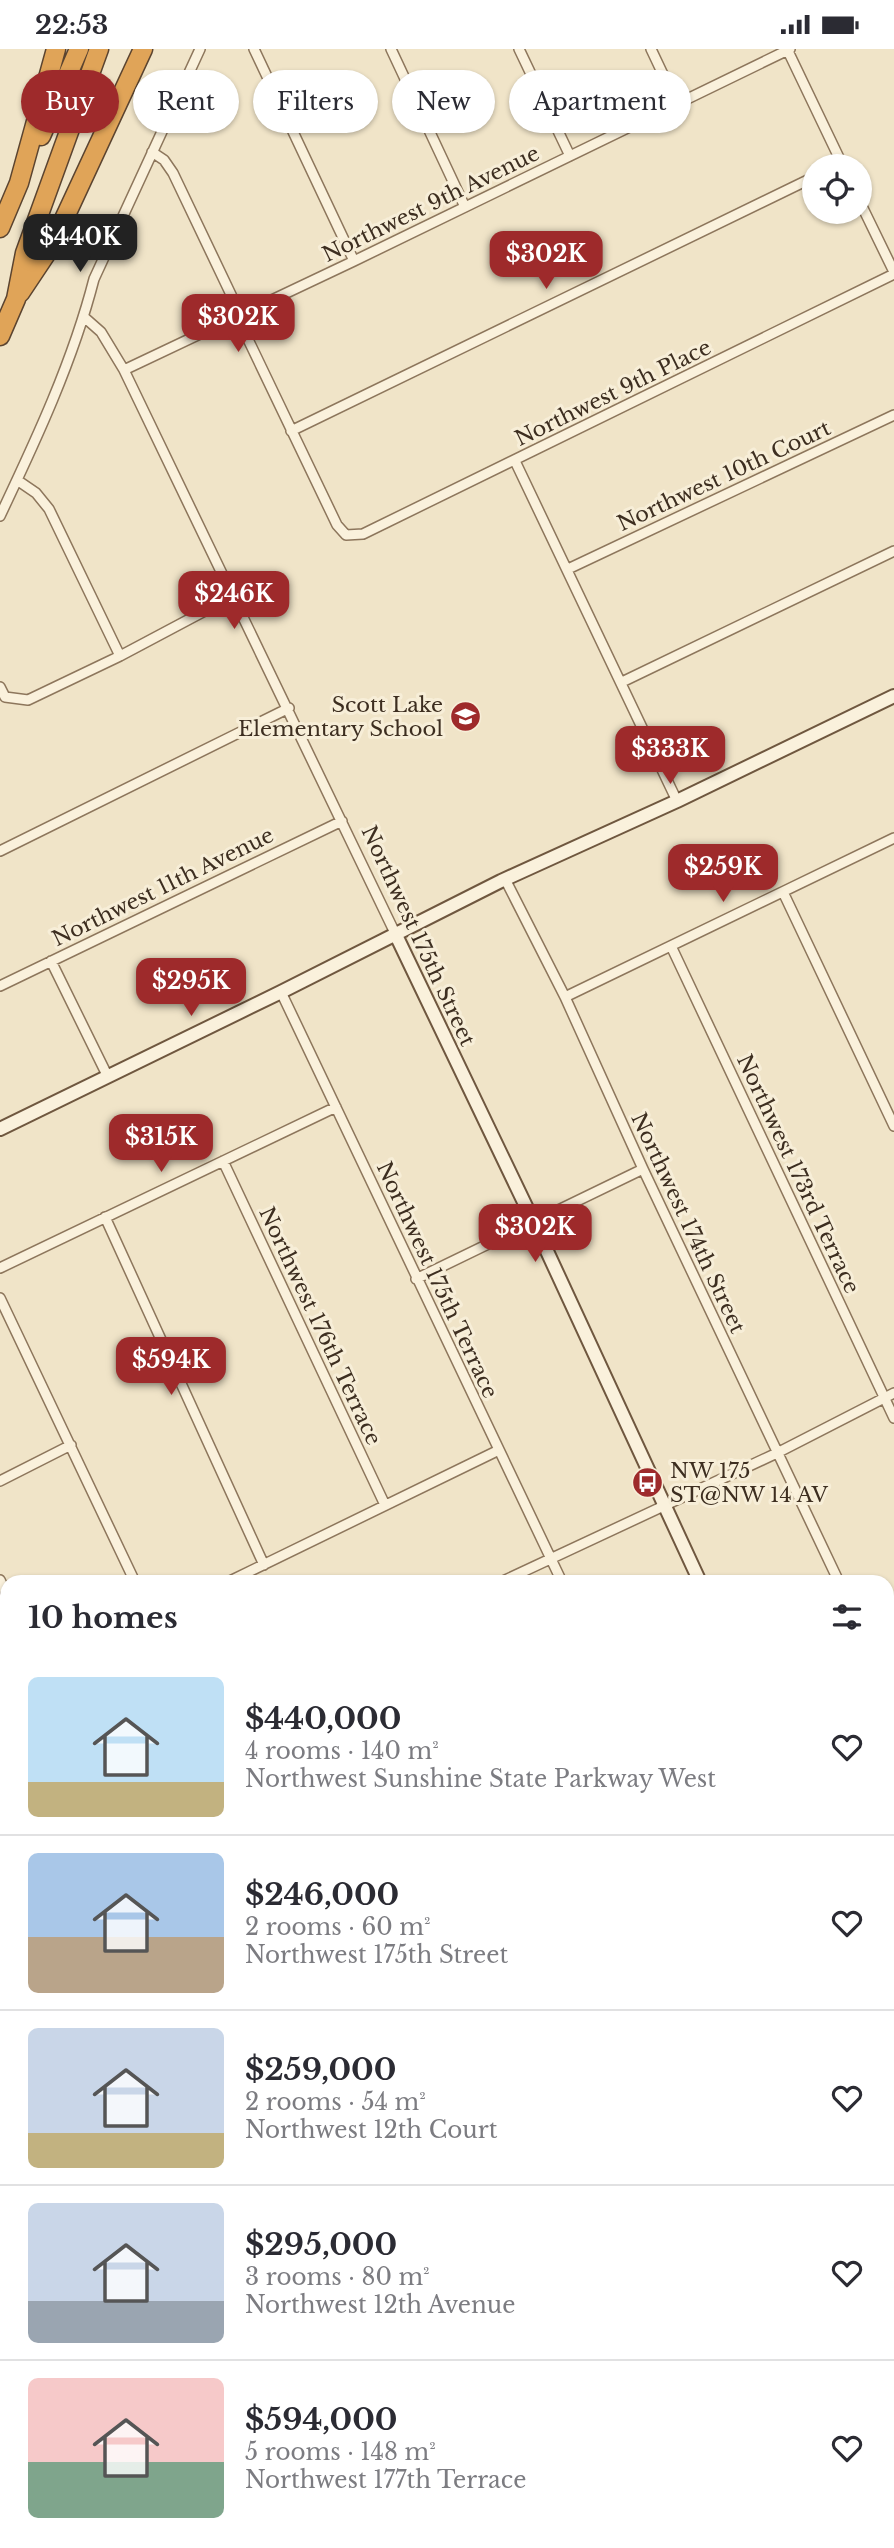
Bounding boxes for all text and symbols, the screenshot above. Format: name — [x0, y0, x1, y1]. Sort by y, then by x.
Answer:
text: 22:53 — [35, 9, 108, 41]
chip: Buy — [21, 70, 119, 133]
chip: Rent — [133, 70, 239, 133]
chip: Filters — [253, 70, 378, 133]
chip: New — [392, 70, 495, 133]
chip: Apartment — [509, 70, 691, 133]
street label: Northwest 9th Avenue — [318, 140, 544, 268]
map controls — [802, 154, 872, 224]
button: locate — [802, 154, 872, 224]
pin: $440K — [31, 215, 129, 274]
text: $440K — [39, 223, 121, 251]
pin: $302K — [497, 231, 595, 291]
text: $302K — [506, 240, 586, 268]
pin: $302K — [189, 295, 287, 354]
text: $302K — [198, 303, 278, 331]
street label: Northwest 9th Place — [511, 334, 715, 452]
street label: Northwest 10th Court — [613, 415, 835, 537]
pin: $246K — [185, 571, 283, 631]
text: $246K — [194, 580, 274, 608]
place label: Scott Lake Elementary School — [238, 692, 443, 742]
school or university icon: Scott Lake Elementary School — [449, 700, 483, 734]
pin: $333K — [621, 727, 719, 786]
text: $333K — [631, 735, 709, 763]
street label: Northwest 11th Avenue — [48, 822, 278, 952]
street label: Northwest 175th Street — [355, 822, 481, 1050]
pin: $259K — [674, 845, 772, 904]
text: $259K — [684, 853, 762, 881]
pin: $295K — [142, 958, 240, 1018]
text: $295K — [152, 967, 230, 995]
street label: Northwest 173rd Terrace — [731, 1050, 865, 1298]
street label: Northwest 174th Street — [625, 1109, 751, 1338]
pin: $315K — [112, 1115, 210, 1174]
text: $315K — [125, 1123, 197, 1151]
street label: Northwest 175th Terrace — [371, 1158, 503, 1402]
street label: Northwest 176th Terrace — [253, 1203, 387, 1449]
pin: $302K — [486, 1205, 584, 1264]
text: $302K — [495, 1213, 575, 1241]
pin: $594K — [122, 1337, 220, 1397]
text: $594K — [132, 1346, 210, 1374]
place label: NW 175 ST@NW 14 AV — [670, 1458, 828, 1508]
bus stop icon: NW 175 ST@NW 14 AV — [630, 1466, 664, 1500]
icon: filters — [828, 1598, 866, 1636]
text: 10 homes — [28, 1599, 178, 1636]
text: $440,000 — [245, 1700, 401, 1737]
icon: home — [84, 1705, 168, 1789]
icon: heart — [828, 1728, 866, 1766]
text: 4 rooms · 140 m² — [245, 1737, 439, 1765]
text: Northwest Sunshine State Parkway West — [245, 1765, 716, 1793]
text: $246,000 — [245, 1876, 399, 1913]
icon: home — [84, 1881, 168, 1965]
icon: heart — [828, 1904, 866, 1942]
text: 2 rooms · 60 m² — [245, 1913, 431, 1941]
text: Northwest 175th Street — [245, 1941, 508, 1969]
text: $259,000 — [245, 2051, 396, 2088]
icon: home — [84, 2056, 168, 2140]
icon: heart — [828, 2079, 866, 2117]
text: 2 rooms · 54 m² — [245, 2088, 426, 2116]
text: Northwest 12th Court — [245, 2116, 497, 2144]
text: $295,000 — [245, 2226, 397, 2263]
icon: home — [84, 2231, 168, 2315]
icon: heart — [828, 2254, 866, 2292]
text: 3 rooms · 80 m² — [245, 2263, 430, 2291]
text: Northwest 12th Avenue — [245, 2291, 515, 2319]
text: $594,000 — [245, 2401, 398, 2438]
icon: home — [84, 2406, 168, 2490]
icon: heart — [828, 2429, 866, 2467]
text: 5 rooms · 148 m² — [245, 2438, 436, 2466]
text: Northwest 177th Terrace — [245, 2466, 526, 2494]

